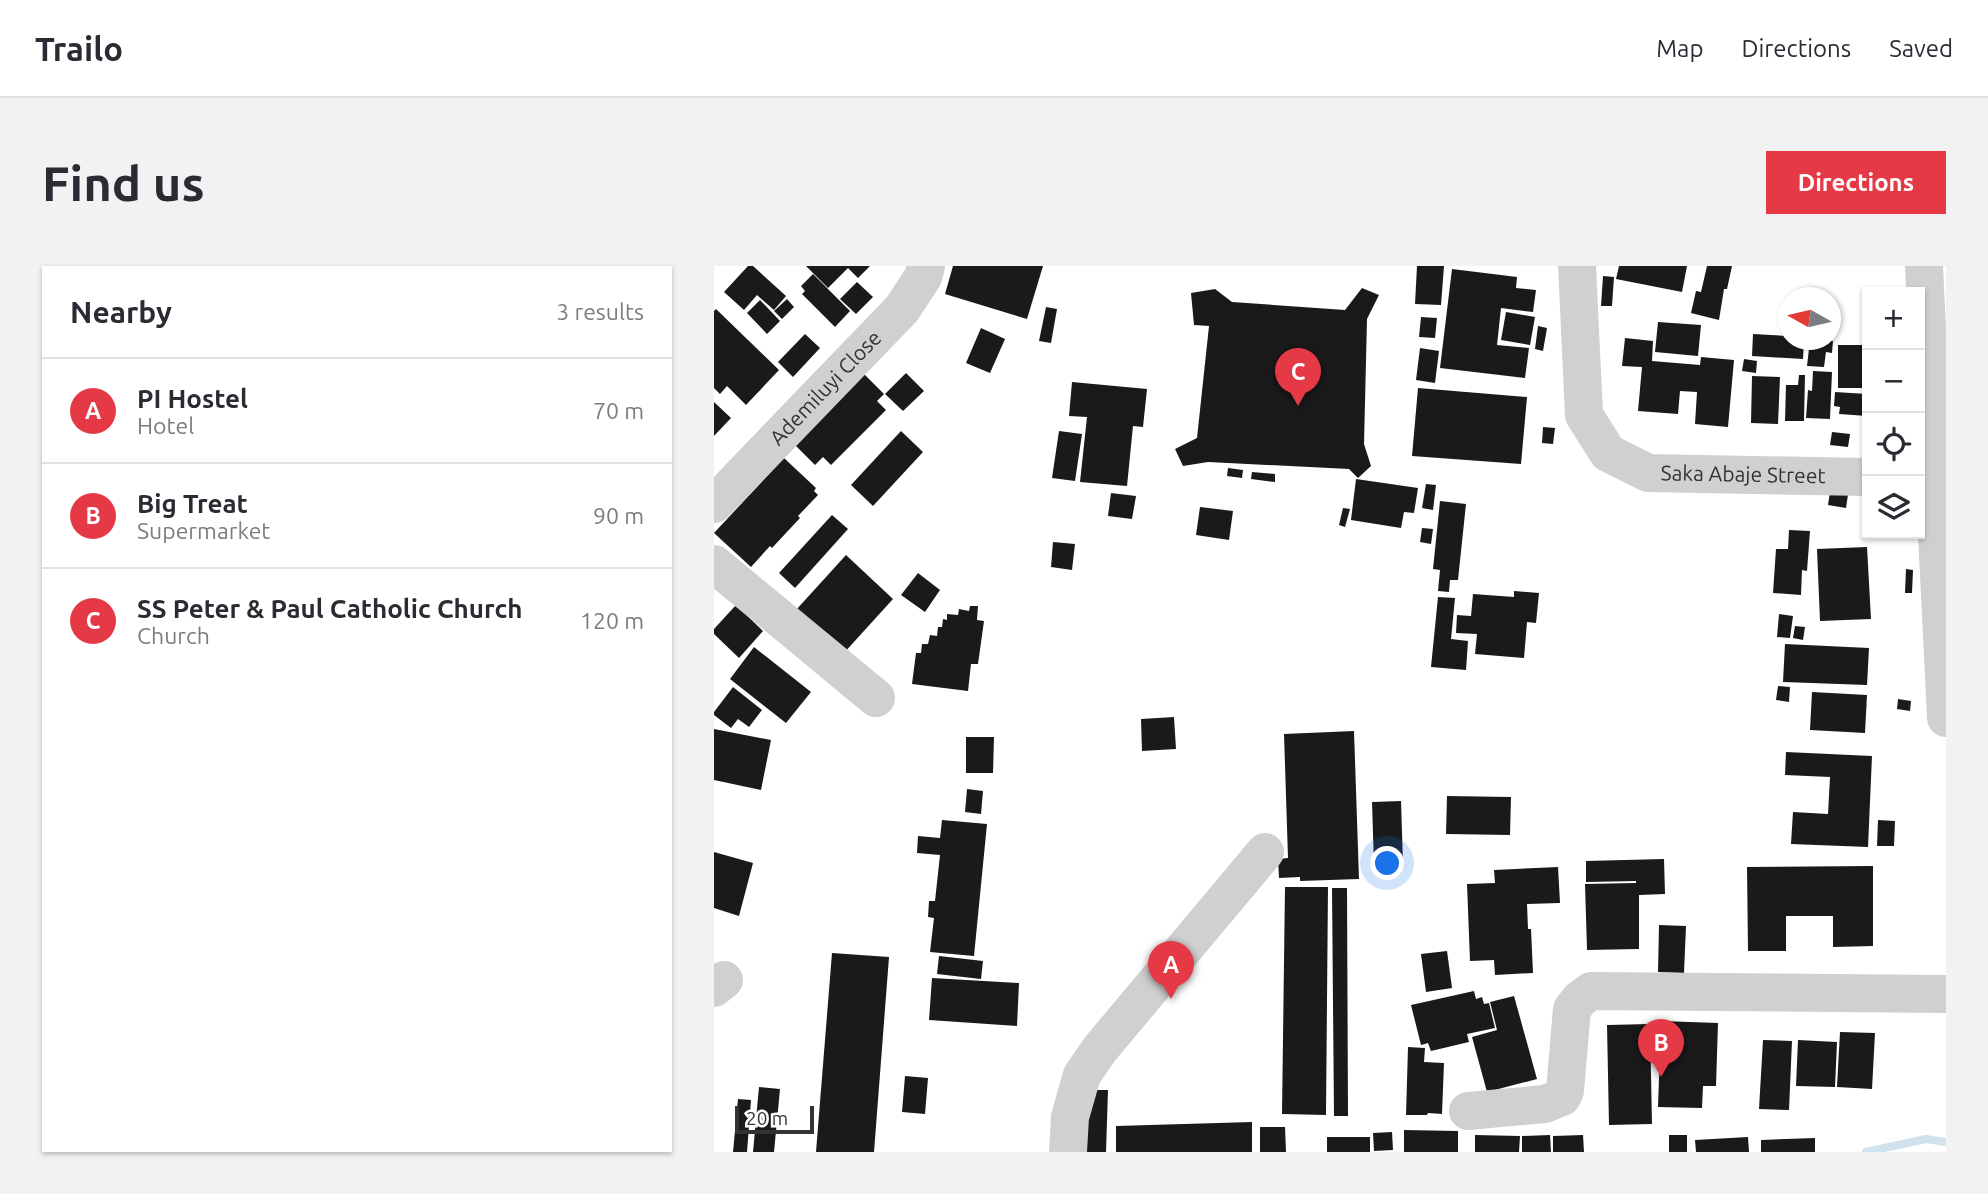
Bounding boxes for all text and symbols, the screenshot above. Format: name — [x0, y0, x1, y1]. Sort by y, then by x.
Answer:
text: Trailo — [35, 30, 123, 67]
text: Map — [1656, 35, 1703, 62]
text: Directions — [1741, 35, 1851, 62]
text: Saved — [1889, 35, 1953, 62]
button: Directions — [1766, 151, 1946, 214]
text: Find us — [42, 155, 205, 210]
north arrow — [1778, 287, 1841, 350]
map controls — [1862, 287, 1925, 539]
button: + — [1862, 287, 1925, 350]
text: Nearby — [70, 295, 172, 329]
text: 3 results — [556, 299, 644, 324]
street label: Ademiluyi Close — [764, 325, 886, 450]
pin: C — [1275, 348, 1321, 406]
button: − — [1862, 350, 1925, 413]
text: PI Hostel — [137, 384, 248, 413]
text: A — [85, 398, 101, 423]
text: 70 m — [593, 398, 644, 423]
text: Hotel — [137, 413, 194, 438]
button: locate — [1862, 413, 1925, 476]
street label: Saka Abaje Street — [1660, 460, 1826, 487]
button: layers — [1862, 476, 1925, 539]
text: Big Treat — [137, 489, 248, 518]
text: B — [85, 503, 101, 528]
text: 90 m — [593, 503, 644, 528]
text: Supermarket — [137, 518, 270, 543]
text: SS Peter & Paul Catholic Church — [137, 594, 522, 623]
text: C — [86, 608, 100, 633]
text: 120 m — [580, 608, 644, 633]
text: Church — [137, 623, 210, 648]
your location — [1370, 846, 1404, 880]
pin: A — [1148, 941, 1194, 999]
pin: B — [1638, 1019, 1684, 1077]
scale bar — [735, 1103, 814, 1135]
text: 20 m — [746, 1107, 788, 1129]

